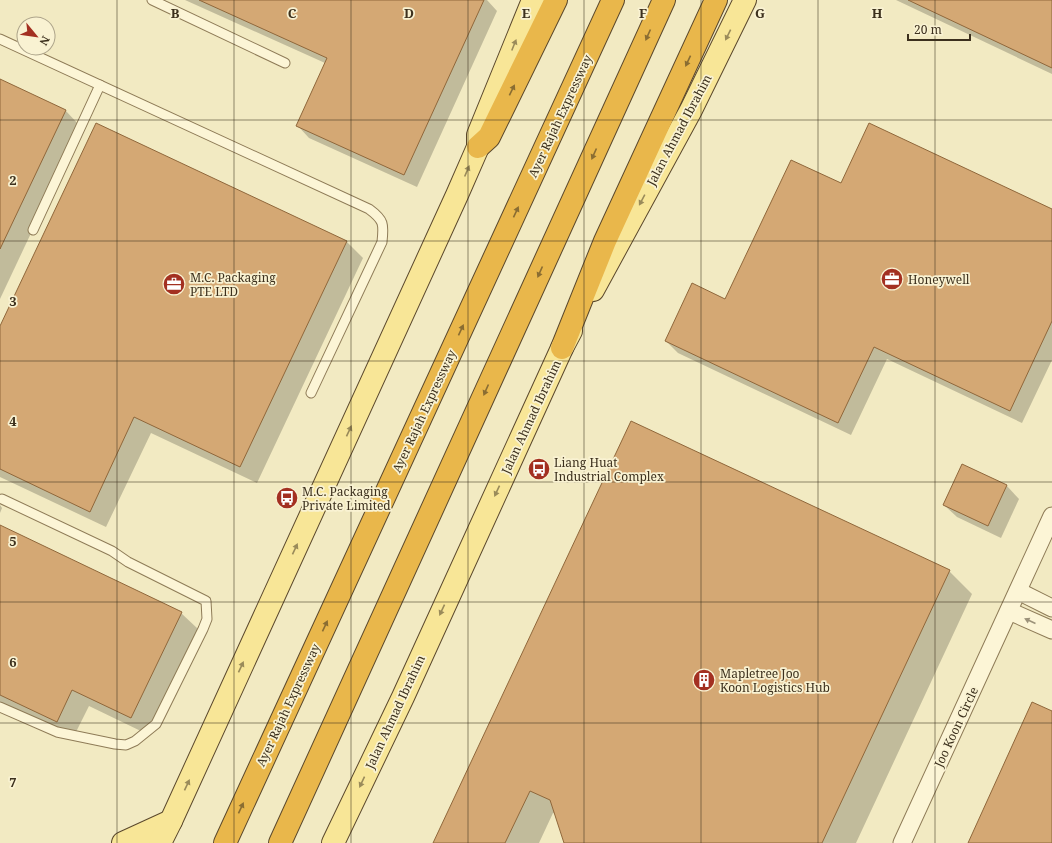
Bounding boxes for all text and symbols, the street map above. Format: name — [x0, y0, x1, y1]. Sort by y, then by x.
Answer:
text: B — [171, 4, 180, 22]
text: C — [288, 4, 297, 22]
text: D — [404, 4, 414, 22]
text: E — [522, 4, 531, 22]
text: F — [639, 4, 647, 22]
text: G — [755, 4, 765, 22]
text: H — [872, 4, 883, 22]
north arrow — [16, 16, 56, 56]
scale bar — [908, 16, 970, 42]
text: 20 m — [914, 21, 942, 38]
one-way arrow — [725, 29, 731, 41]
one-way arrow — [645, 30, 651, 41]
text: N — [36, 34, 54, 49]
one-way arrow — [512, 38, 518, 50]
street label: Ayer Rajah Expressway — [524, 52, 596, 180]
one-way arrow — [685, 55, 691, 66]
street label: Jalan Ahmad Ibrahim — [642, 71, 716, 190]
one-way arrow — [509, 85, 515, 96]
one-way arrow — [591, 148, 597, 159]
one-way arrow — [464, 165, 470, 177]
text: 2 — [9, 171, 17, 189]
one-way arrow — [639, 194, 646, 206]
one-way arrow — [513, 206, 519, 217]
one-way arrow — [537, 266, 543, 278]
office icon: Honeywell — [879, 266, 905, 292]
place label: M.C. Packaging PTE LTD — [190, 269, 276, 300]
office icon: M.C. Packaging PTE LTD — [161, 271, 187, 297]
place label: Honeywell — [908, 271, 970, 288]
text: 3 — [9, 292, 17, 310]
one-way arrow — [458, 324, 464, 336]
street label: Ayer Rajah Expressway — [388, 347, 460, 475]
street label: Jalan Ahmad Ibrahim — [497, 357, 565, 478]
one-way arrow — [483, 385, 489, 396]
text: 4 — [9, 412, 17, 430]
one-way arrow — [346, 425, 352, 436]
place label: Liang Huat Industrial Complex — [554, 454, 664, 485]
bus stop icon: Liang Huat Industrial Complex — [526, 456, 552, 482]
place label: M.C. Packaging Private Limited — [302, 483, 391, 514]
bus stop icon: M.C. Packaging Private Limited — [274, 485, 300, 511]
one-way arrow — [494, 486, 500, 497]
text: 5 — [9, 532, 17, 550]
one-way arrow — [292, 543, 298, 555]
one-way arrow — [439, 604, 445, 616]
one-way arrow — [1025, 618, 1036, 624]
one-way arrow — [322, 620, 328, 632]
street label: Ayer Rajah Expressway — [252, 641, 324, 769]
street label: Jalan Ahmad Ibrahim — [361, 652, 429, 773]
text: 6 — [9, 653, 17, 671]
one-way arrow — [238, 662, 244, 673]
place label: Mapletree Joo Koon Logistics Hub — [720, 665, 830, 696]
building icon: Mapletree Joo Koon Logistics Hub — [691, 667, 717, 693]
street label: Joo Koon Circle — [929, 684, 982, 771]
text: 7 — [9, 773, 17, 791]
one-way arrow — [359, 777, 365, 788]
one-way arrow — [184, 780, 190, 791]
one-way arrow — [238, 802, 244, 813]

